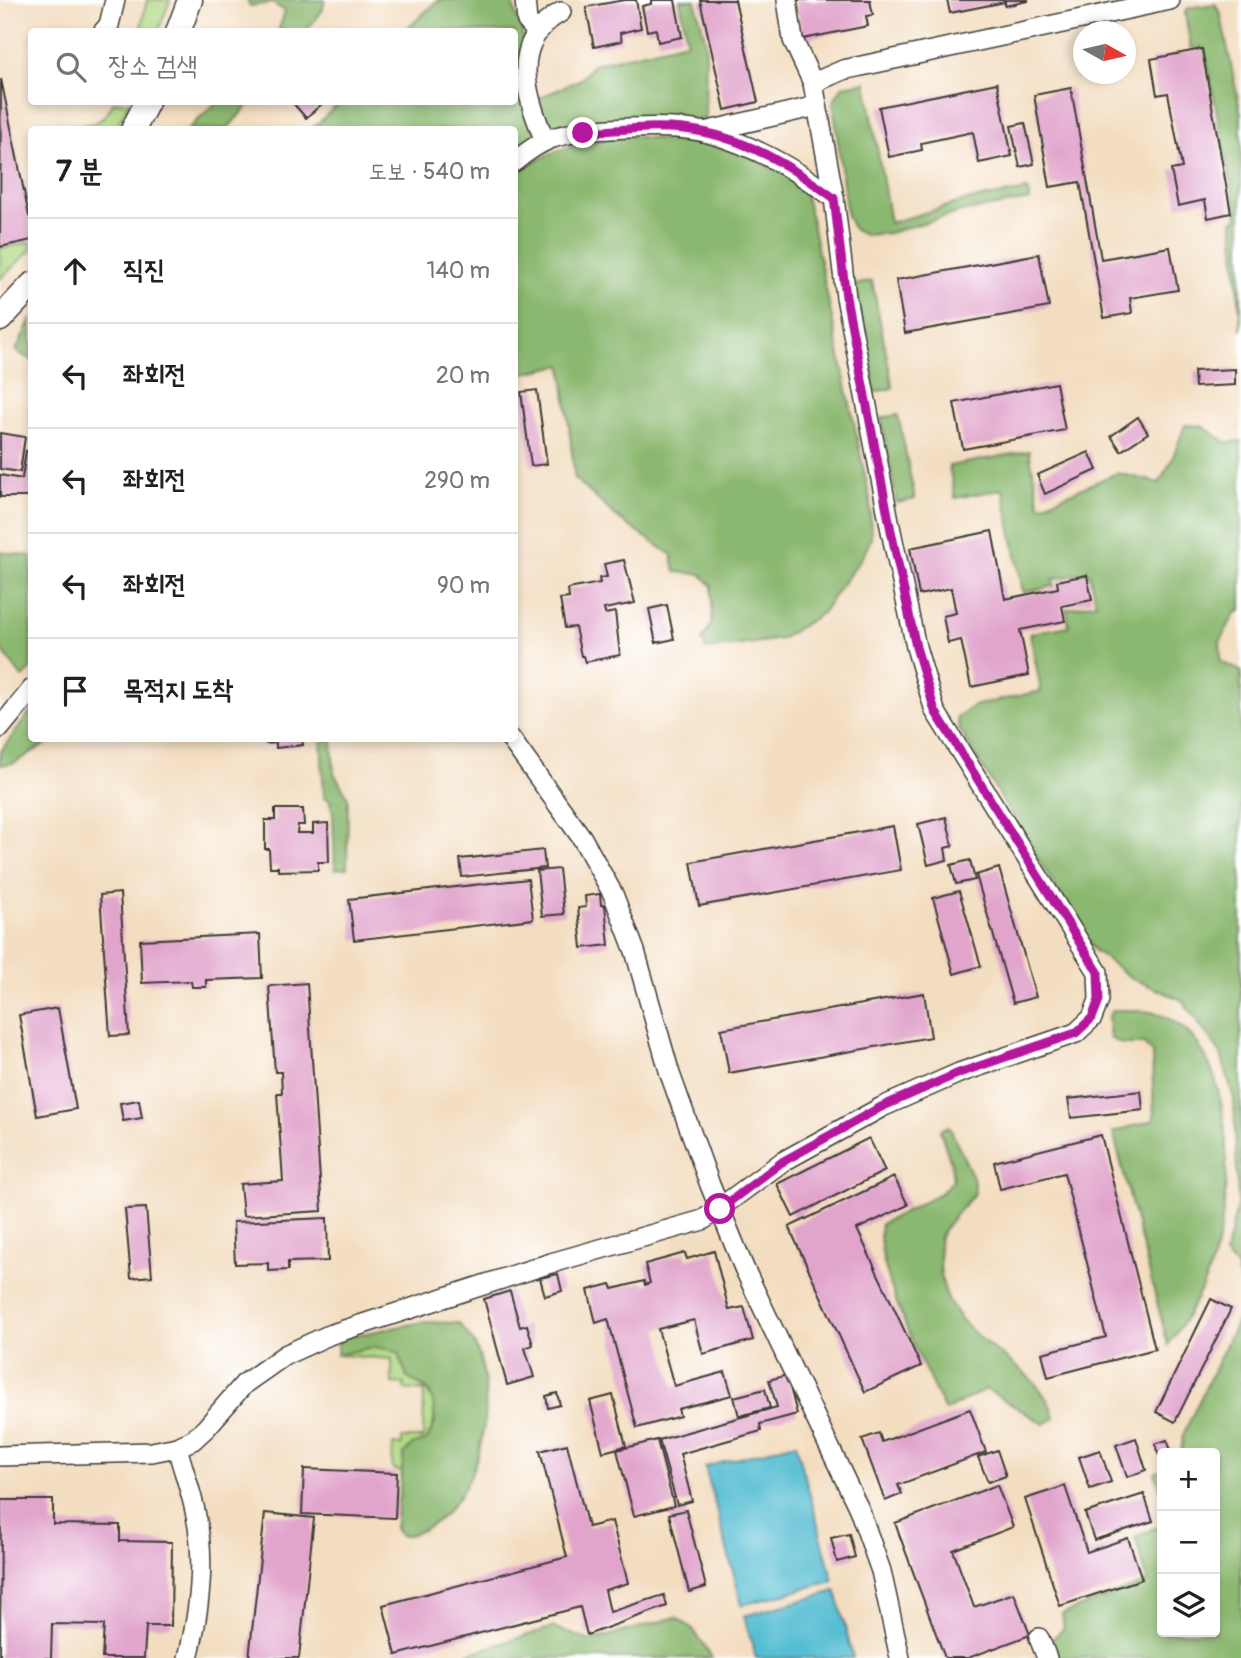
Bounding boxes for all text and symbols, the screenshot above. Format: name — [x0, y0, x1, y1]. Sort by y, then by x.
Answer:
north arrow — [1073, 21, 1136, 84]
search box — [28, 28, 518, 105]
icon: search — [52, 48, 90, 86]
text: 장소 검색 — [108, 50, 197, 82]
route end — [567, 117, 598, 148]
text: 7 분 — [56, 153, 103, 190]
text: 도보 · 540 m — [369, 157, 490, 186]
icon: ahead — [56, 252, 94, 290]
text: 직진 — [123, 254, 165, 286]
text: 140 m — [427, 256, 490, 285]
icon: left — [56, 357, 94, 395]
text: 좌회전 — [123, 359, 186, 391]
text: 20 m — [436, 361, 490, 390]
icon: left — [56, 462, 94, 500]
text: 좌회전 — [123, 464, 186, 496]
text: 290 m — [424, 466, 490, 495]
icon: left — [56, 567, 94, 605]
text: 좌회전 — [123, 569, 186, 601]
text: 90 m — [437, 571, 490, 600]
icon: arrive — [56, 672, 94, 710]
text: 목적지 도착 — [123, 674, 233, 706]
route start — [704, 1193, 735, 1224]
map controls — [1157, 1448, 1220, 1637]
button: + — [1157, 1448, 1220, 1511]
button: − — [1157, 1511, 1220, 1574]
button: layers — [1157, 1574, 1220, 1637]

